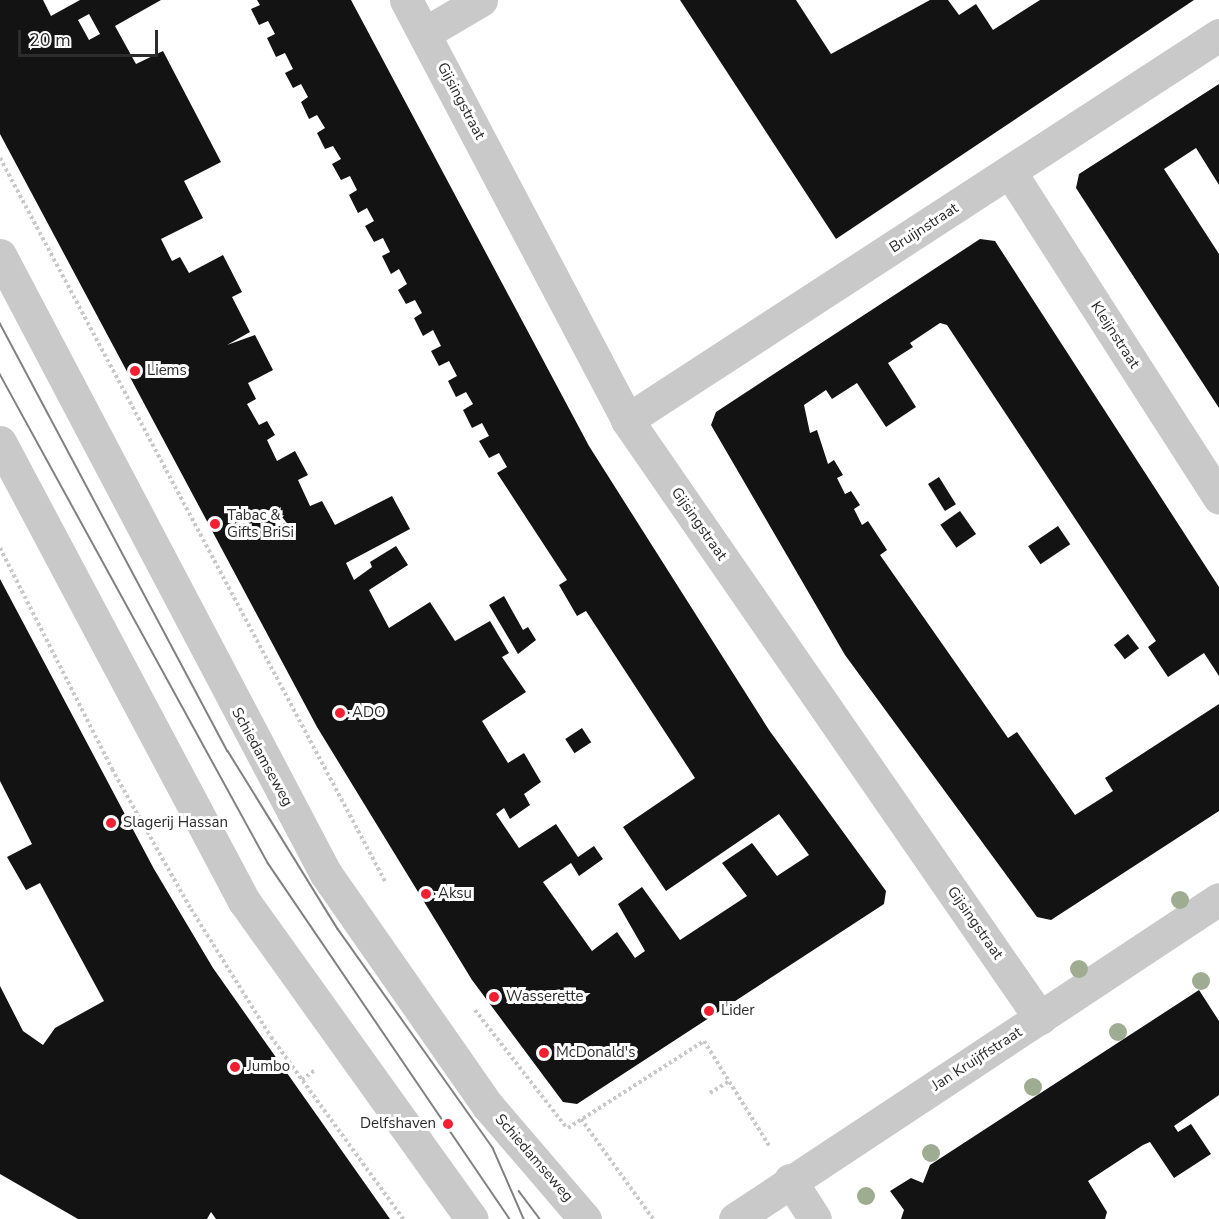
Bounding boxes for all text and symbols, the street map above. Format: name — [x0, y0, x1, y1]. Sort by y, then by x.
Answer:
scale bar — [21, 18, 160, 56]
text: 20 m — [29, 28, 71, 52]
street label: Gijsingstraat — [433, 59, 489, 143]
street label: Bruijnstraat — [886, 199, 962, 257]
street label: Kleijnstraat — [1087, 298, 1143, 372]
place label: Liems — [147, 362, 187, 380]
marker: Liems — [128, 364, 142, 378]
street label: Gijsingstraat — [667, 484, 731, 564]
place label: Tabac & Gifts BriSi — [227, 506, 294, 541]
marker: Tabac & Gifts BriSi — [208, 517, 222, 531]
place label: ADO — [352, 704, 386, 722]
street label: Schiedamseweg — [227, 705, 297, 809]
marker: ADO — [333, 706, 347, 720]
place label: Slagerij Hassan — [123, 814, 228, 832]
marker: Slagerij Hassan — [104, 816, 118, 830]
street label: Gijsingstraat — [943, 883, 1007, 963]
place label: Aksu — [438, 885, 472, 903]
marker: Aksu — [419, 887, 433, 901]
place label: Wasserette — [506, 988, 583, 1006]
marker: Wasserette — [487, 990, 501, 1004]
place label: Lider — [721, 1002, 755, 1020]
marker: Lider — [702, 1004, 716, 1018]
street label: Jan Kruijffstraat — [929, 1023, 1025, 1095]
place label: McDonald's — [556, 1044, 635, 1062]
marker: McDonald's — [537, 1046, 551, 1060]
place label: Jumbo — [247, 1058, 290, 1076]
marker: Jumbo — [228, 1060, 242, 1074]
street label: Schiedamseweg — [491, 1111, 577, 1205]
place label: Delfshaven — [360, 1115, 436, 1133]
marker: Delfshaven — [441, 1117, 455, 1131]

